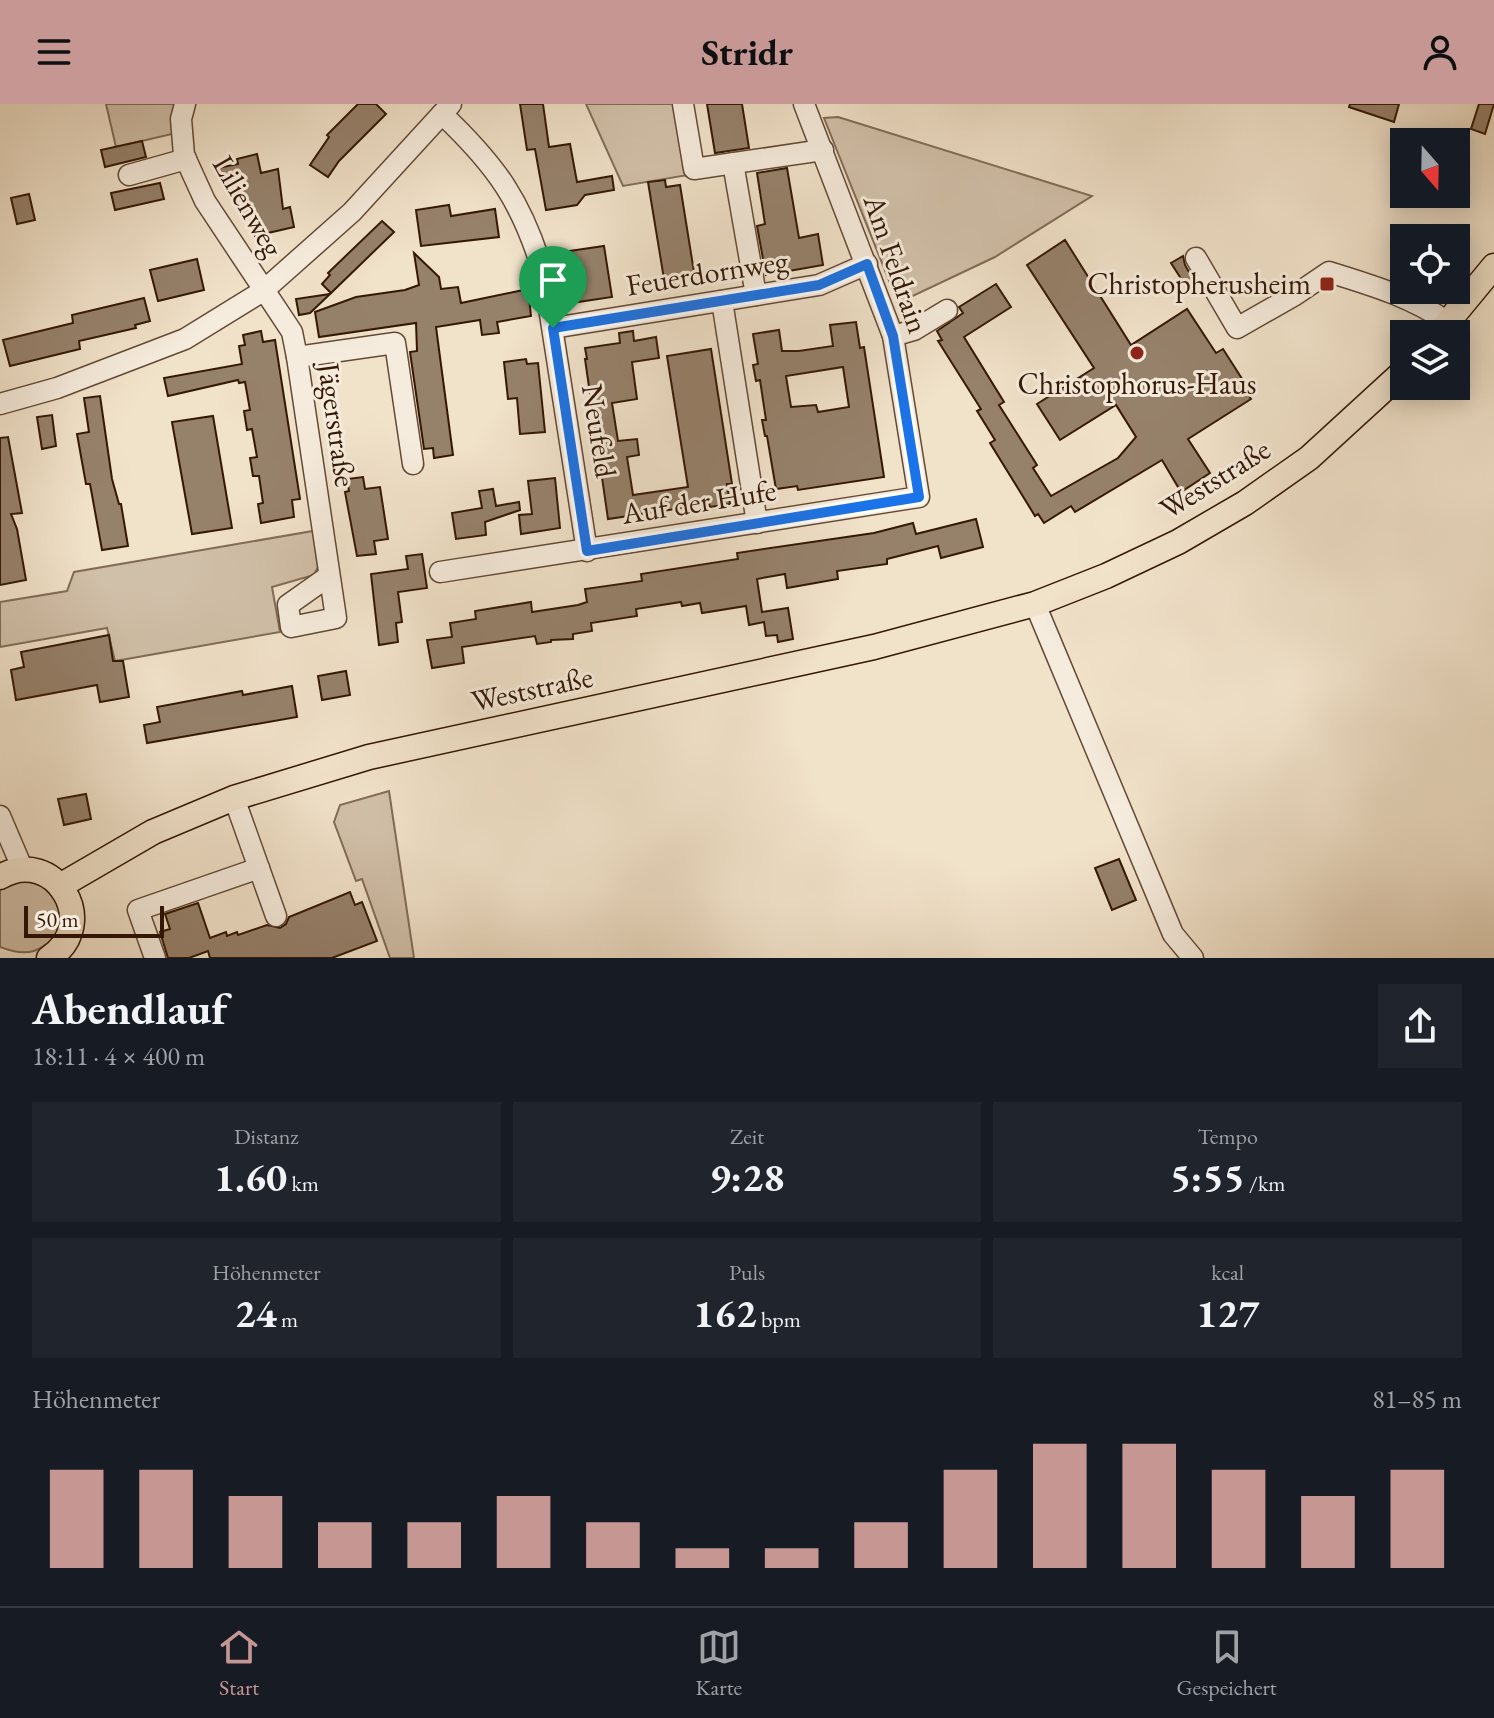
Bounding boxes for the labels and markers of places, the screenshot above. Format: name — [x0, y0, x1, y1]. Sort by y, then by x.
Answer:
pin — [519, 246, 587, 328]
place label: Christopherusheim — [1087, 264, 1311, 303]
marker: Christopherusheim — [1318, 275, 1336, 293]
marker: Christophorus-Haus — [1128, 344, 1146, 362]
place label: Christophorus-Haus — [1017, 364, 1257, 403]

